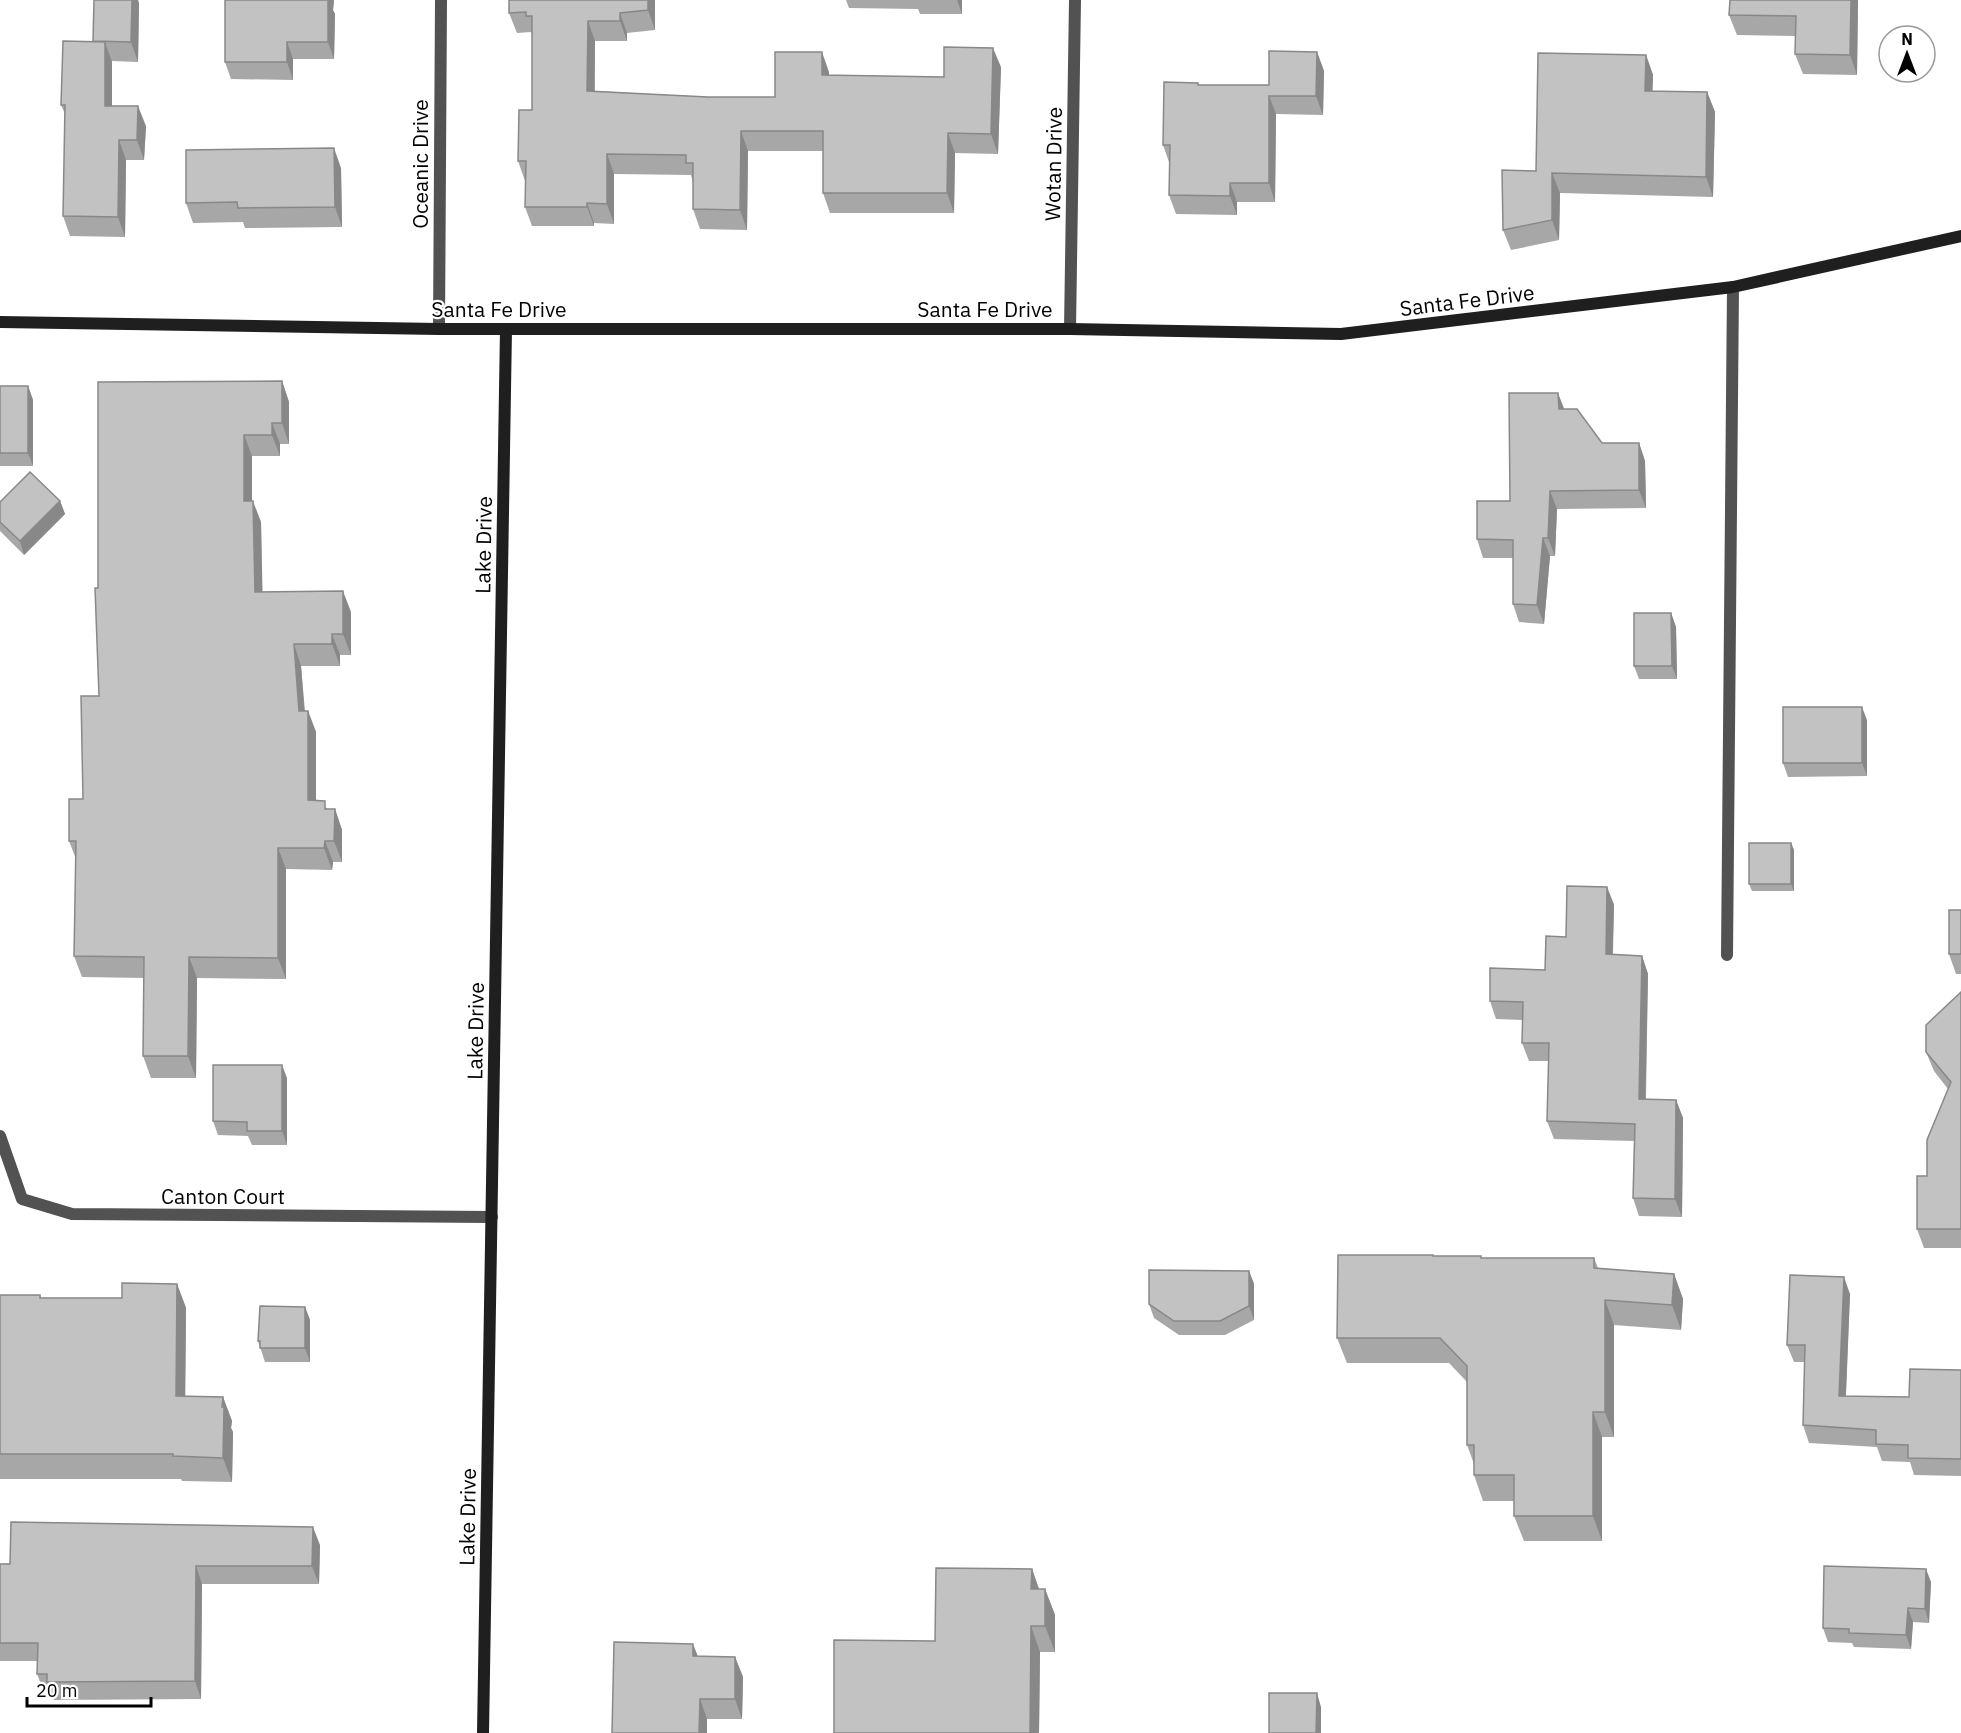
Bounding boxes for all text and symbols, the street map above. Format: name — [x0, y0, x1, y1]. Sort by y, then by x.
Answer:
north arrow — [1877, 24, 1937, 84]
text: N — [1901, 29, 1913, 49]
street label: Oceanic Drive — [406, 99, 434, 229]
street label: Wotan Drive — [1038, 107, 1068, 221]
street label: Santa Fe Drive — [1398, 278, 1536, 322]
street label: Santa Fe Drive — [431, 295, 567, 323]
street label: Santa Fe Drive — [917, 295, 1053, 323]
street label: Lake Drive — [468, 496, 498, 594]
street label: Lake Drive — [460, 982, 490, 1080]
street label: Canton Court — [161, 1182, 285, 1210]
street label: Lake Drive — [452, 1468, 482, 1566]
scale bar — [27, 1670, 152, 1708]
text: 20 m — [36, 1679, 78, 1702]

